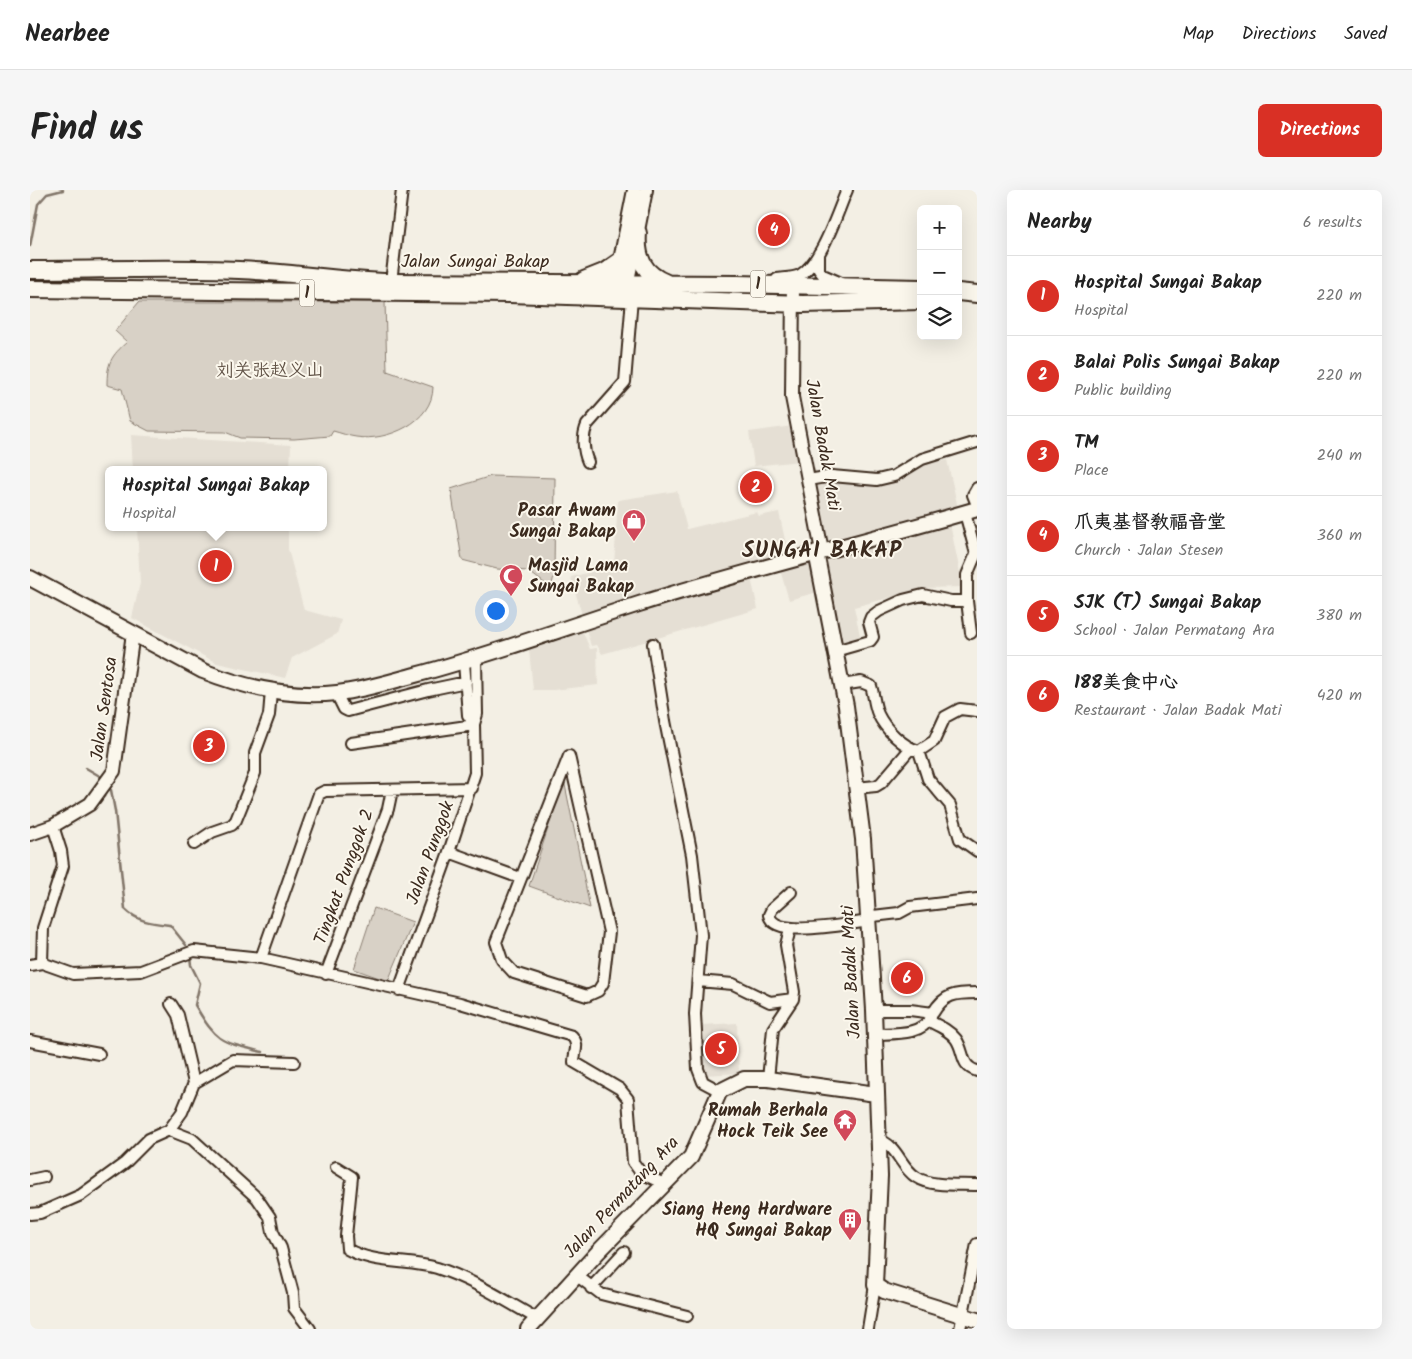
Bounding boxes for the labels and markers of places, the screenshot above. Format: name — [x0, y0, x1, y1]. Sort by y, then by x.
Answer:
pin: 4 — [758, 211, 790, 249]
pin: 2 — [740, 468, 772, 506]
place label: Pasar Awam Sungai Bakap — [510, 497, 616, 547]
shop icon: Pasar Awam Sungai Bakap — [621, 508, 647, 542]
pin: 1 — [200, 547, 232, 585]
place label: Masjid Lama Sungai Bakap — [528, 552, 635, 602]
mosque icon: Masjid Lama Sungai Bakap — [498, 563, 524, 597]
pin: 3 — [193, 727, 225, 765]
pin: 6 — [891, 959, 923, 997]
pin: 5 — [705, 1030, 737, 1068]
place label: Rumah Berhala Hock Teik See — [708, 1097, 828, 1147]
temple icon: Rumah Berhala Hock Teik See — [832, 1108, 858, 1142]
place label: Siang Heng Hardware HQ Sungai Bakap — [662, 1196, 832, 1246]
building icon: Siang Heng Hardware HQ Sungai Bakap — [837, 1207, 863, 1241]

